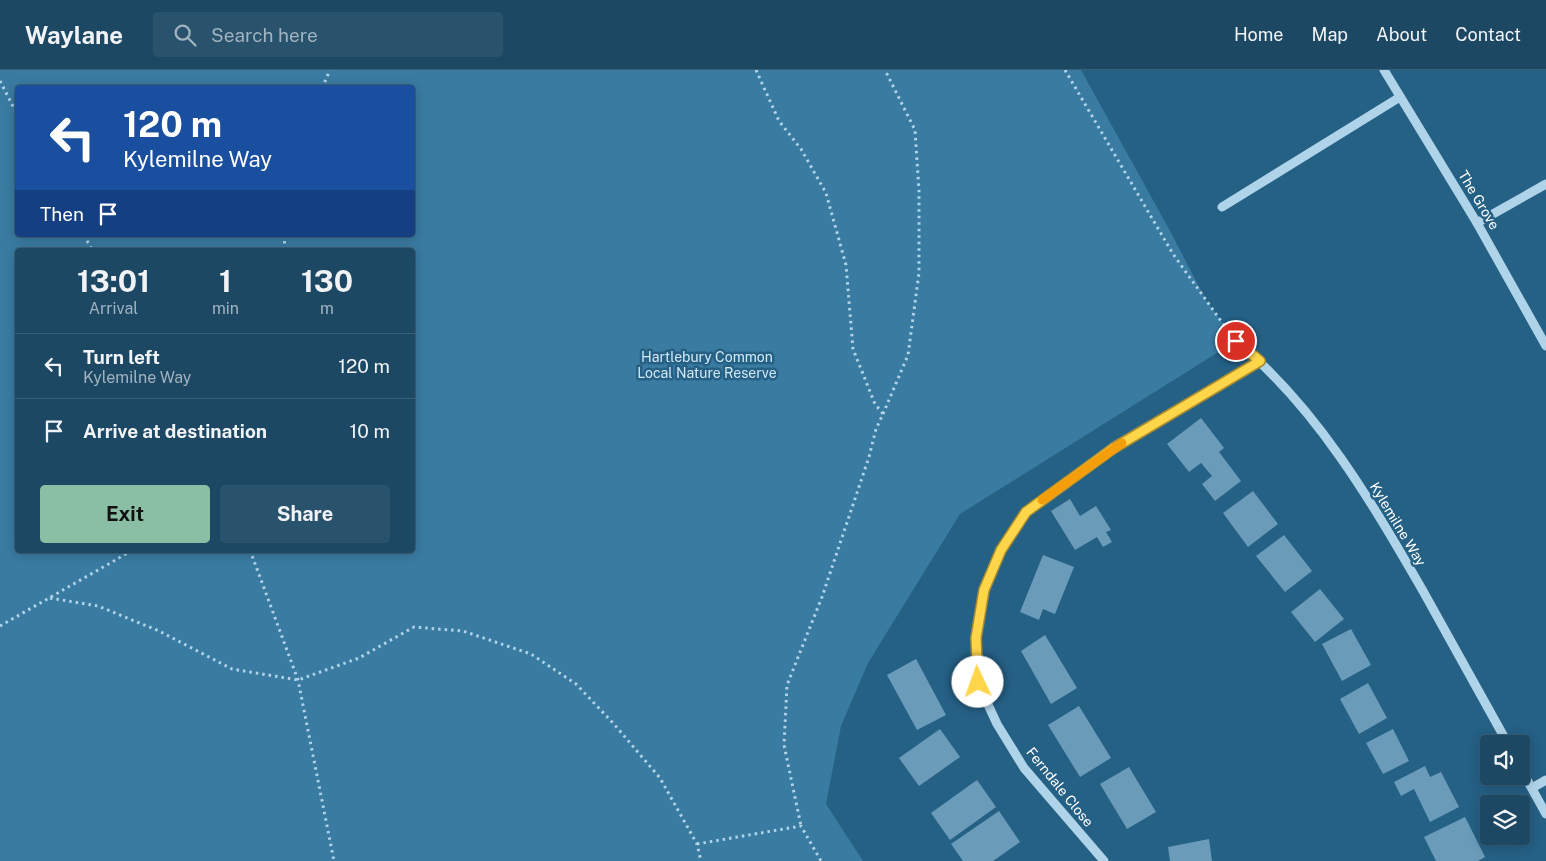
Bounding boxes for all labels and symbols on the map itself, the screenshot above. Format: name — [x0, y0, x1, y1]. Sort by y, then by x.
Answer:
street label: The Grove — [1455, 168, 1503, 232]
pin — [1215, 320, 1257, 362]
park label: Hartlebury Common Local Nature Reserve — [637, 349, 777, 381]
street label: Kylemilne Way — [1367, 479, 1430, 569]
position arrow — [951, 655, 1003, 707]
street label: Ferndale Close — [1023, 744, 1097, 830]

